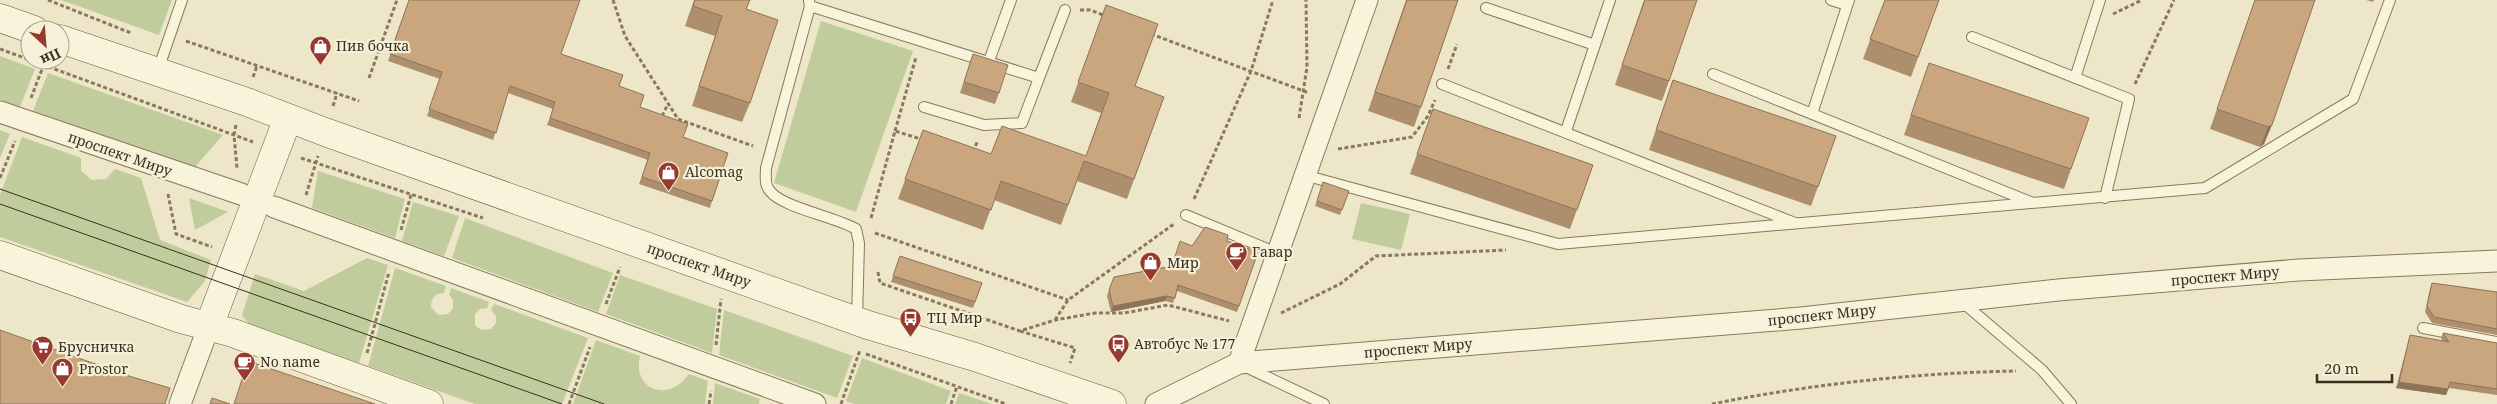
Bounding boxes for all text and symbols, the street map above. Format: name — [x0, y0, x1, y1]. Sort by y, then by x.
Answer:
north arrow — [20, 20, 70, 70]
shop icon: Пив бочка — [308, 34, 332, 65]
place label: Пив бочка — [336, 36, 409, 55]
text: Пн — [37, 44, 64, 70]
street label: проспект Миру — [66, 127, 175, 180]
shop icon: Alcomag — [657, 160, 681, 191]
place label: Alcomag — [685, 162, 743, 181]
street label: проспект Миру — [645, 238, 754, 291]
cafe icon: Гавар — [1224, 240, 1248, 271]
place label: Гавар — [1252, 242, 1293, 261]
shop icon: Мир — [1139, 251, 1163, 282]
place label: Мир — [1167, 253, 1199, 272]
street label: проспект Миру — [2170, 261, 2280, 290]
street label: проспект Миру — [1767, 299, 1877, 330]
bus stop icon: ТЦ Мир — [899, 306, 923, 337]
place label: ТЦ Мир — [927, 308, 982, 327]
bus stop icon: Автобус № 177 — [1106, 332, 1130, 363]
street label: проспект Миру — [1363, 333, 1473, 362]
place label: Автобус № 177 — [1134, 334, 1235, 353]
supermarket icon: Брусничка — [30, 335, 54, 366]
place label: Брусничка — [58, 337, 135, 356]
cafe icon: No name — [232, 350, 256, 381]
place label: No name — [260, 352, 320, 371]
scale bar — [2317, 352, 2392, 384]
shop icon: Prostor — [51, 357, 75, 388]
text: 20 m — [2324, 358, 2359, 378]
place label: Prostor — [79, 359, 128, 378]

